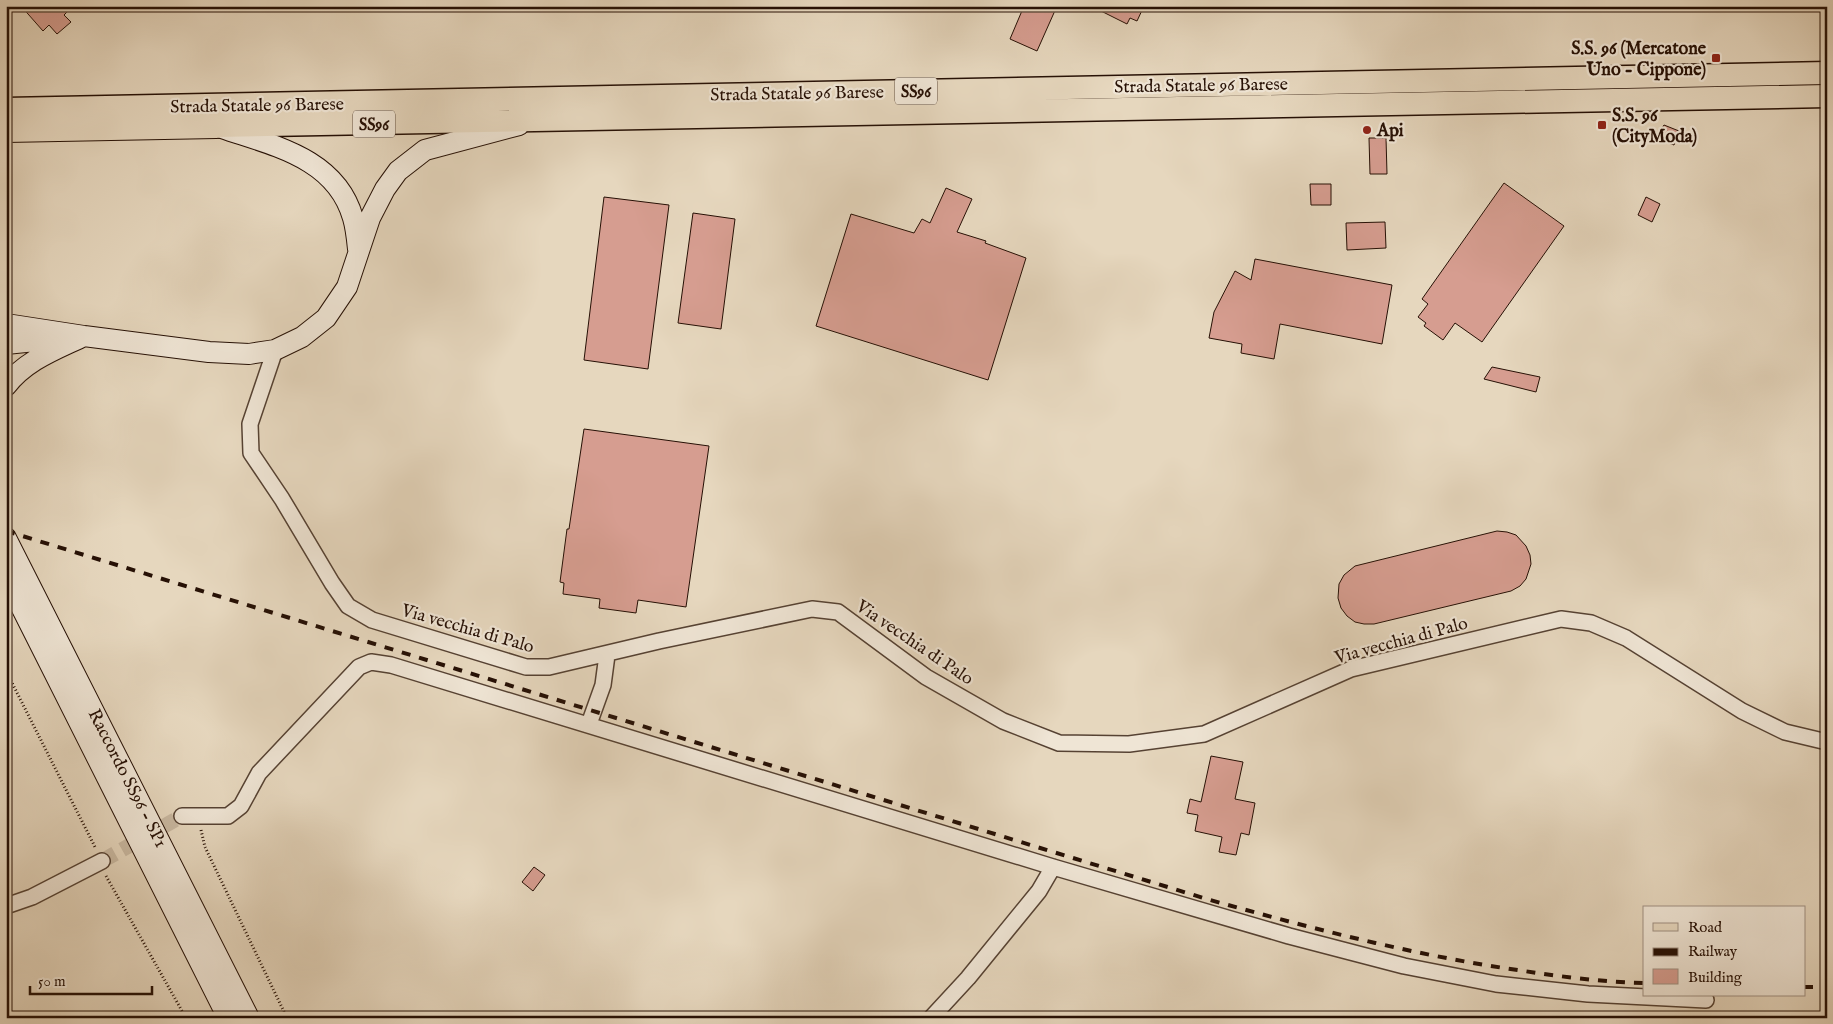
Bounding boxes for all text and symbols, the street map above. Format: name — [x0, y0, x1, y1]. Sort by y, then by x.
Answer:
place label: S.S. 96 (Mercatone Uno - Cippone) — [1571, 38, 1707, 82]
marker: S.S. 96 (Mercatone Uno - Cippone) — [1710, 52, 1722, 64]
street label: Strada Statale 96 Barese — [1114, 73, 1288, 100]
road number: SS96 — [895, 78, 937, 104]
street label: Strada Statale 96 Barese — [710, 81, 884, 108]
street label: Strada Statale 96 Barese — [170, 93, 344, 120]
place label: S.S. 96 (CityModa) — [1612, 105, 1697, 149]
road number: SS96 — [353, 110, 395, 138]
marker: S.S. 96 (CityModa) — [1596, 119, 1608, 131]
place label: Api — [1376, 120, 1404, 143]
marker: Api — [1361, 124, 1373, 136]
street label: Via vecchia di Palo — [850, 595, 978, 691]
street label: Via vecchia di Palo — [398, 599, 537, 659]
street label: Via vecchia di Palo — [1331, 613, 1471, 671]
street label: Raccordo SS96 - SP1 — [82, 705, 172, 852]
legend — [1643, 906, 1806, 996]
text: Road — [1688, 918, 1723, 937]
text: Railway — [1688, 942, 1738, 961]
scale bar — [30, 964, 152, 996]
text: Building — [1688, 968, 1743, 987]
text: 50 m — [38, 972, 66, 991]

